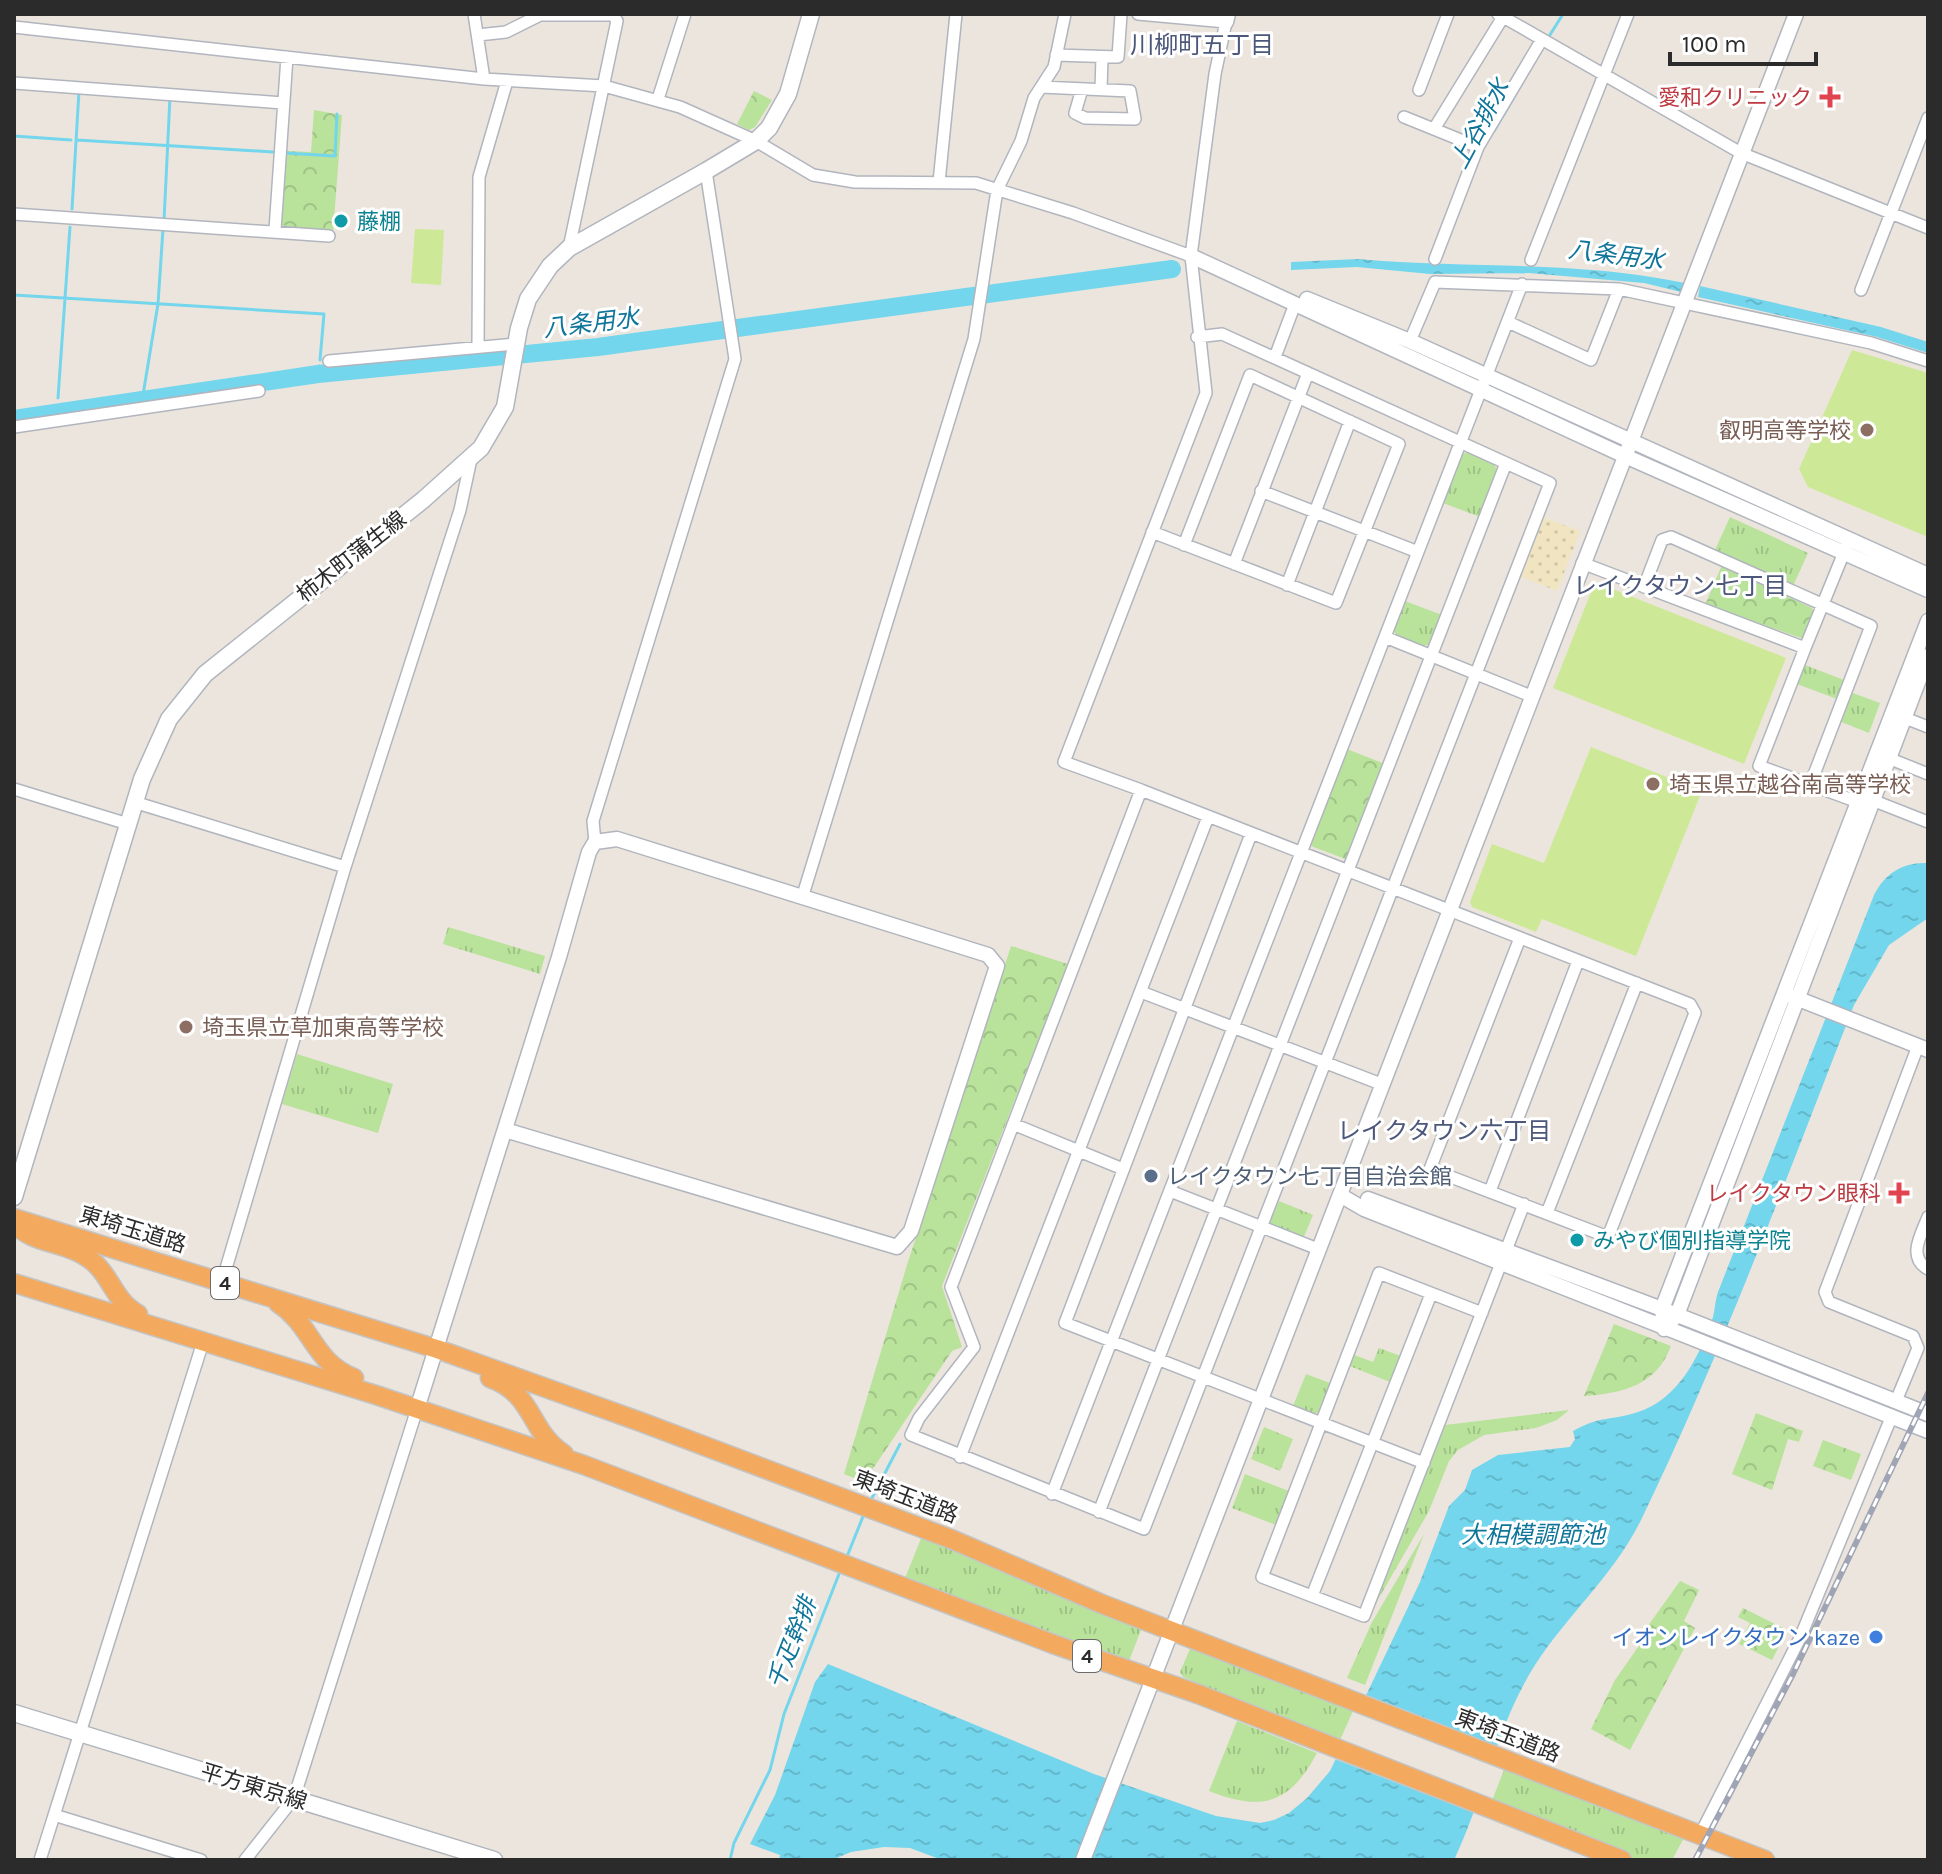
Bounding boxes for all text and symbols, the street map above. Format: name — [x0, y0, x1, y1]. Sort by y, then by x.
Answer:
scale bar — [1670, 16, 1816, 66]
text: 100 m — [1682, 30, 1747, 58]
district label: 川柳町五丁目 — [1130, 31, 1274, 59]
water label: 上谷排水 — [1445, 72, 1516, 173]
place label: 愛和クリニック — [1658, 85, 1812, 111]
marker: 愛和クリニック — [1819, 86, 1841, 108]
place label: 藤棚 — [357, 209, 401, 235]
marker: 藤棚 — [332, 212, 350, 230]
water label: 八条用水 — [1567, 235, 1668, 275]
water label: 八条用水 — [542, 303, 643, 343]
place label: 叡明高等学校 — [1719, 418, 1851, 444]
marker: 叡明高等学校 — [1858, 421, 1876, 439]
street label: 柿木町蒲生線 — [292, 506, 412, 608]
district label: レイクタウン七丁目 — [1573, 572, 1787, 600]
place label: 埼玉県立越谷南高等学校 — [1669, 772, 1911, 798]
marker: 埼玉県立越谷南高等学校 — [1644, 775, 1662, 793]
place label: 埼玉県立草加東高等学校 — [202, 1015, 444, 1041]
marker: 埼玉県立草加東高等学校 — [177, 1018, 195, 1036]
district label: レイクタウン六丁目 — [1337, 1117, 1551, 1145]
place label: レイクタウン七丁目自治会館 — [1167, 1164, 1452, 1190]
marker: レイクタウン七丁目自治会館 — [1142, 1167, 1160, 1185]
place label: レイクタウン眼科 — [1706, 1181, 1881, 1207]
marker: レイクタウン眼科 — [1888, 1182, 1910, 1204]
street label: 東埼玉道路 — [76, 1201, 189, 1258]
place label: みやび個別指導学院 — [1593, 1228, 1791, 1254]
marker: みやび個別指導学院 — [1568, 1231, 1586, 1249]
road number: 4 — [211, 1267, 239, 1299]
street label: 東埼玉道路 — [850, 1465, 962, 1529]
water label: 大相模調節池 — [1461, 1521, 1607, 1549]
water label: 千疋幹排 — [762, 1590, 823, 1693]
place label: イオンレイクタウン kaze — [1612, 1625, 1860, 1651]
marker: イオンレイクタウン kaze — [1867, 1628, 1885, 1646]
road number: 4 — [1073, 1640, 1101, 1672]
street label: 東埼玉道路 — [1452, 1704, 1564, 1768]
street label: 平方東京線 — [197, 1758, 310, 1815]

